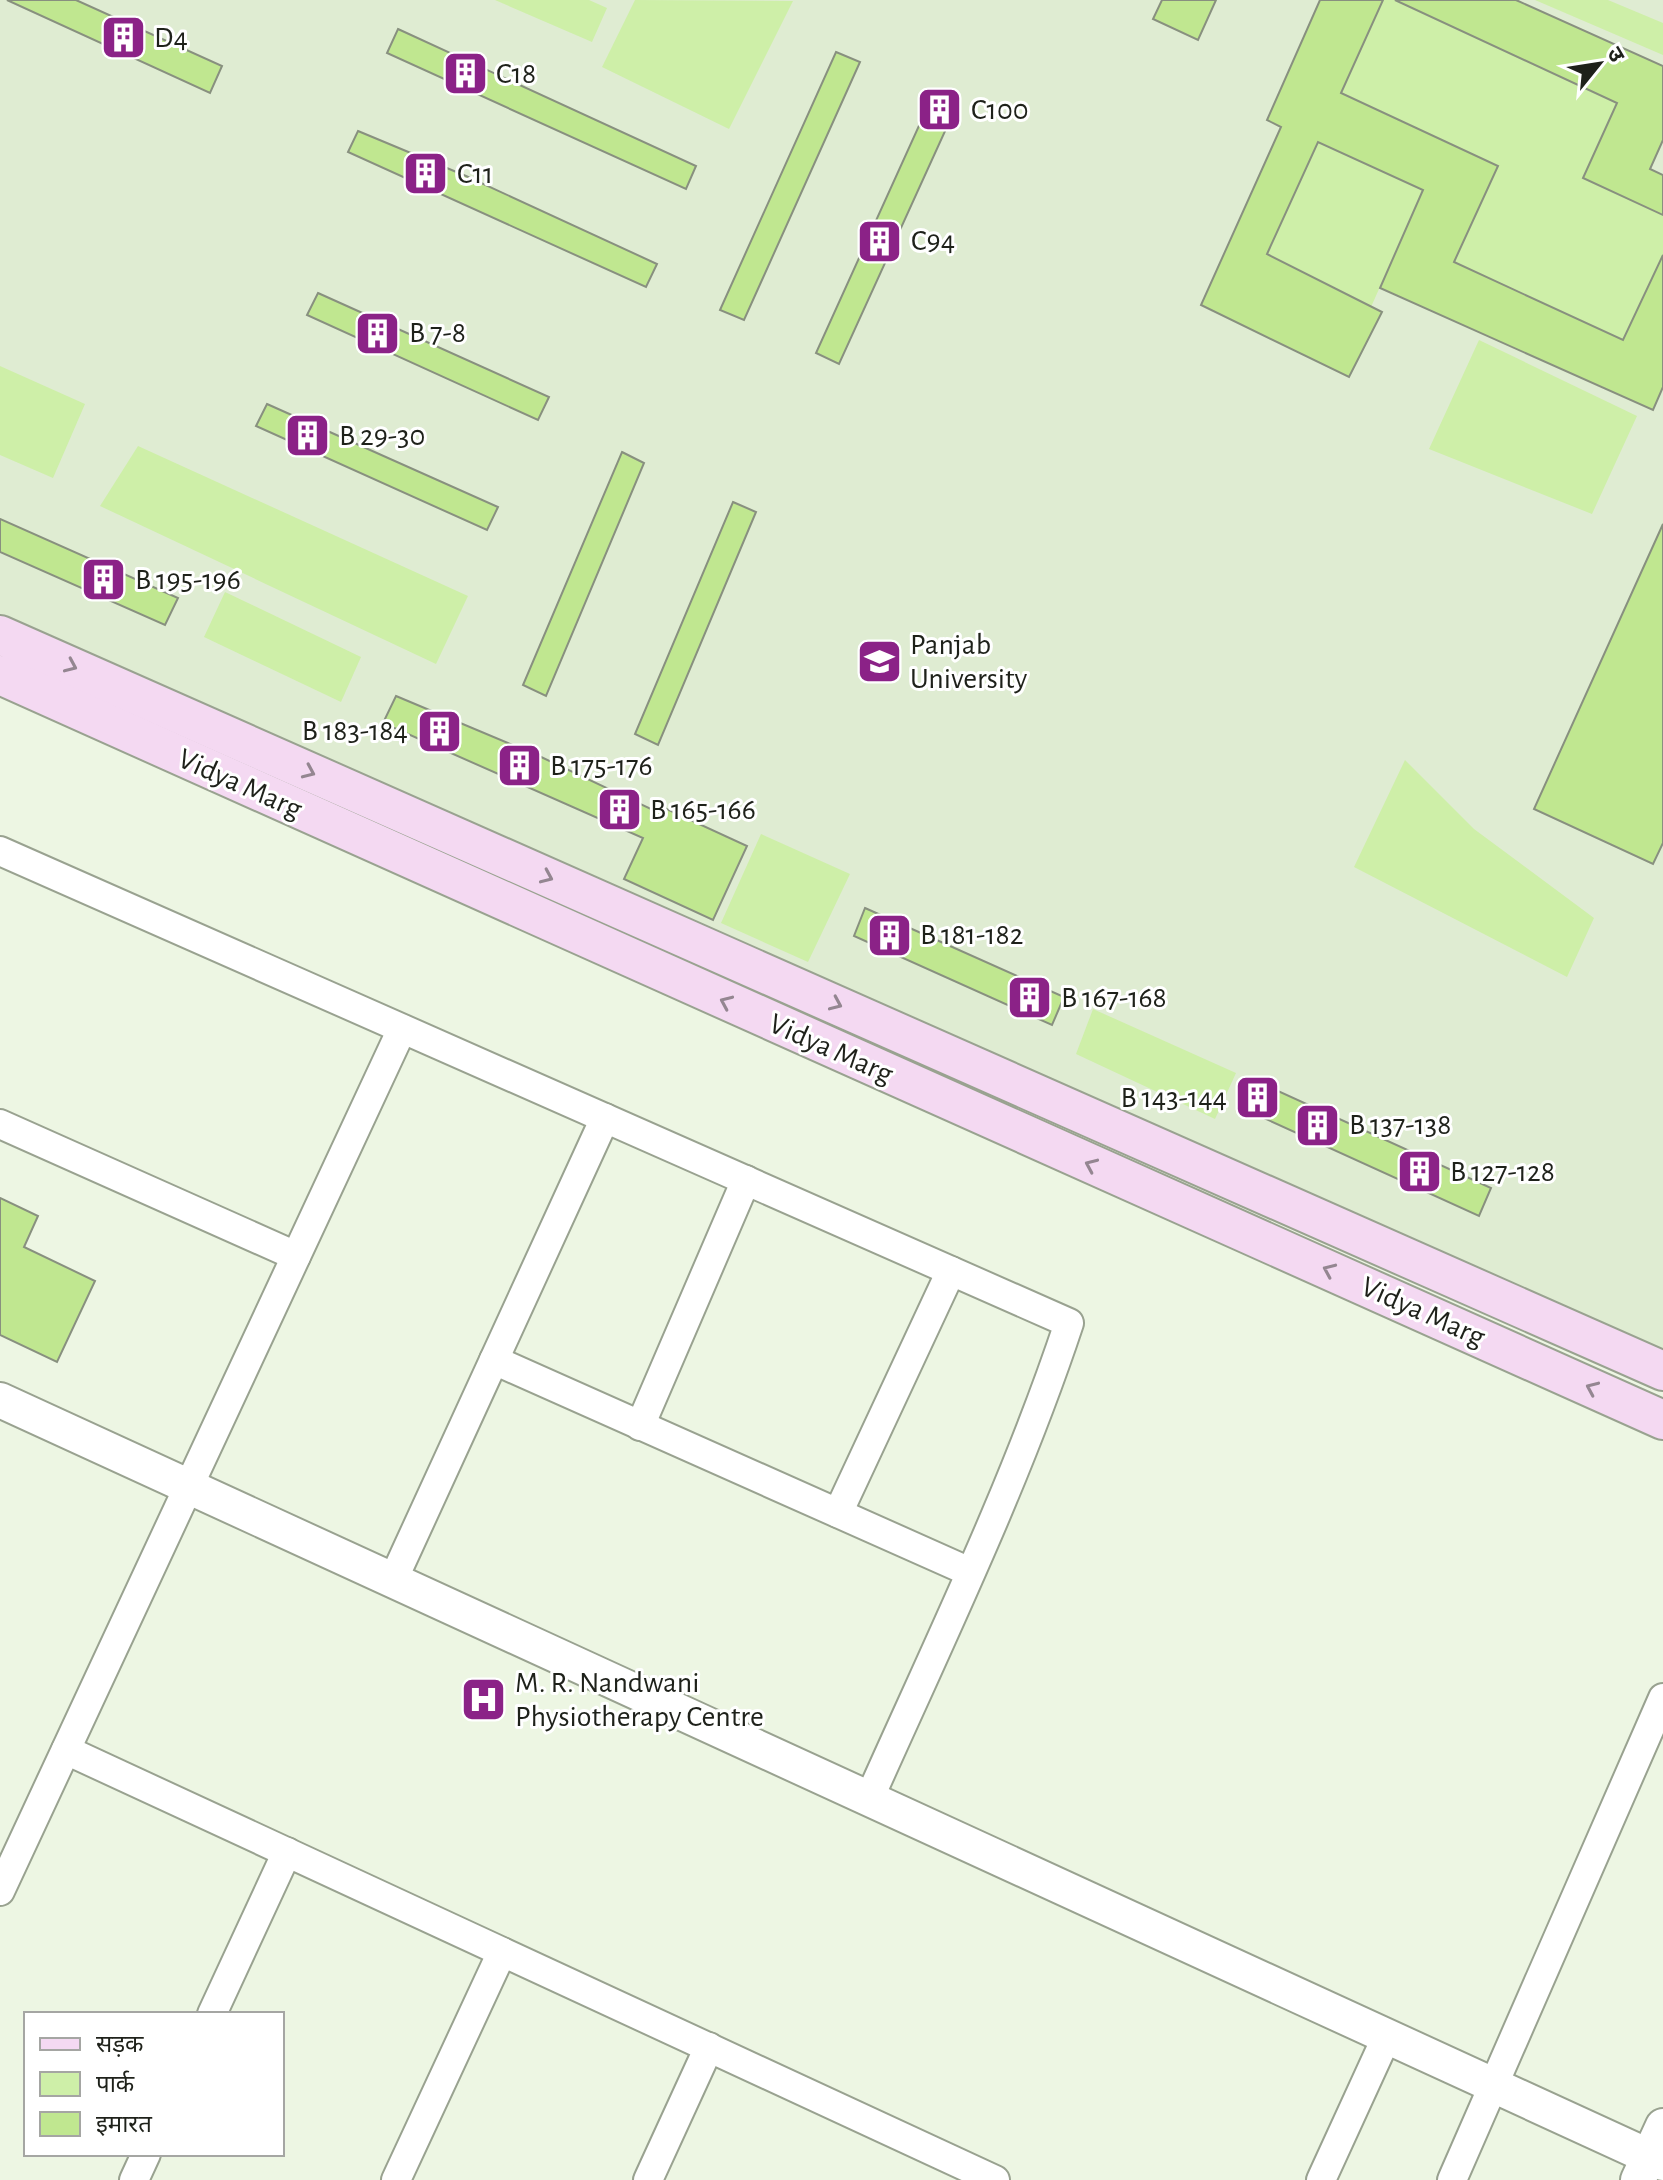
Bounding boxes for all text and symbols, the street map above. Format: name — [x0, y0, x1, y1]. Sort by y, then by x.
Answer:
building icon: D4 — [99, 14, 147, 62]
place label: D4 — [154, 23, 188, 53]
north arrow — [1559, 24, 1639, 104]
text: उ — [1603, 43, 1629, 67]
building icon: C18 — [441, 50, 489, 98]
place label: C18 — [496, 59, 536, 89]
building icon: C100 — [916, 86, 964, 134]
place label: C100 — [971, 95, 1029, 125]
building icon: C11 — [402, 150, 450, 198]
place label: C11 — [457, 159, 493, 189]
building icon: C94 — [856, 217, 904, 265]
place label: C94 — [911, 226, 955, 256]
building icon: B 7-8 — [354, 309, 402, 357]
place label: B 7-8 — [409, 318, 466, 348]
building icon: B 29-30 — [284, 412, 332, 460]
place label: B 29-30 — [339, 421, 425, 451]
building icon: B 195-196 — [80, 556, 128, 604]
place label: B 195-196 — [135, 565, 241, 595]
place label: Panjab University — [910, 630, 1028, 694]
school or university icon: Panjab University — [855, 638, 903, 686]
one-way arrow — [63, 657, 78, 673]
building icon: B 183-184 — [415, 707, 463, 755]
place label: B 183-184 — [302, 716, 408, 746]
building icon: B 175-176 — [495, 742, 543, 790]
street label: Vidya Marg — [174, 743, 307, 825]
place label: B 175-176 — [550, 751, 653, 781]
one-way arrow — [301, 762, 315, 778]
building icon: B 165-166 — [595, 786, 643, 834]
place label: B 165-166 — [650, 795, 756, 825]
one-way arrow — [539, 867, 553, 883]
building icon: B 181-182 — [865, 911, 913, 959]
place label: B 181-182 — [920, 920, 1023, 950]
building icon: B 167-168 — [1006, 974, 1054, 1022]
place label: B 167-168 — [1061, 983, 1167, 1013]
one-way arrow — [828, 995, 842, 1011]
one-way arrow — [720, 996, 734, 1012]
street label: Vidya Marg — [765, 1008, 898, 1090]
building icon: B 143-144 — [1234, 1074, 1282, 1122]
place label: B 143-144 — [1120, 1083, 1227, 1113]
building icon: B 137-138 — [1294, 1101, 1342, 1149]
place label: B 137-138 — [1349, 1110, 1451, 1140]
building icon: B 127-128 — [1395, 1148, 1443, 1196]
place label: B 127-128 — [1450, 1157, 1555, 1187]
one-way arrow — [1085, 1158, 1100, 1174]
one-way arrow — [1323, 1264, 1337, 1280]
street label: Vidya Marg — [1357, 1271, 1490, 1353]
one-way arrow — [1586, 1381, 1600, 1397]
place label: M. R. Nandwani Physiotherapy Centre — [515, 1668, 764, 1732]
hospital icon: M. R. Nandwani Physiotherapy Centre — [460, 1676, 508, 1724]
legend — [24, 2012, 284, 2156]
text: सड़क — [96, 2033, 144, 2057]
text: पार्क — [96, 2070, 135, 2097]
text: इमारत — [96, 2113, 153, 2137]

